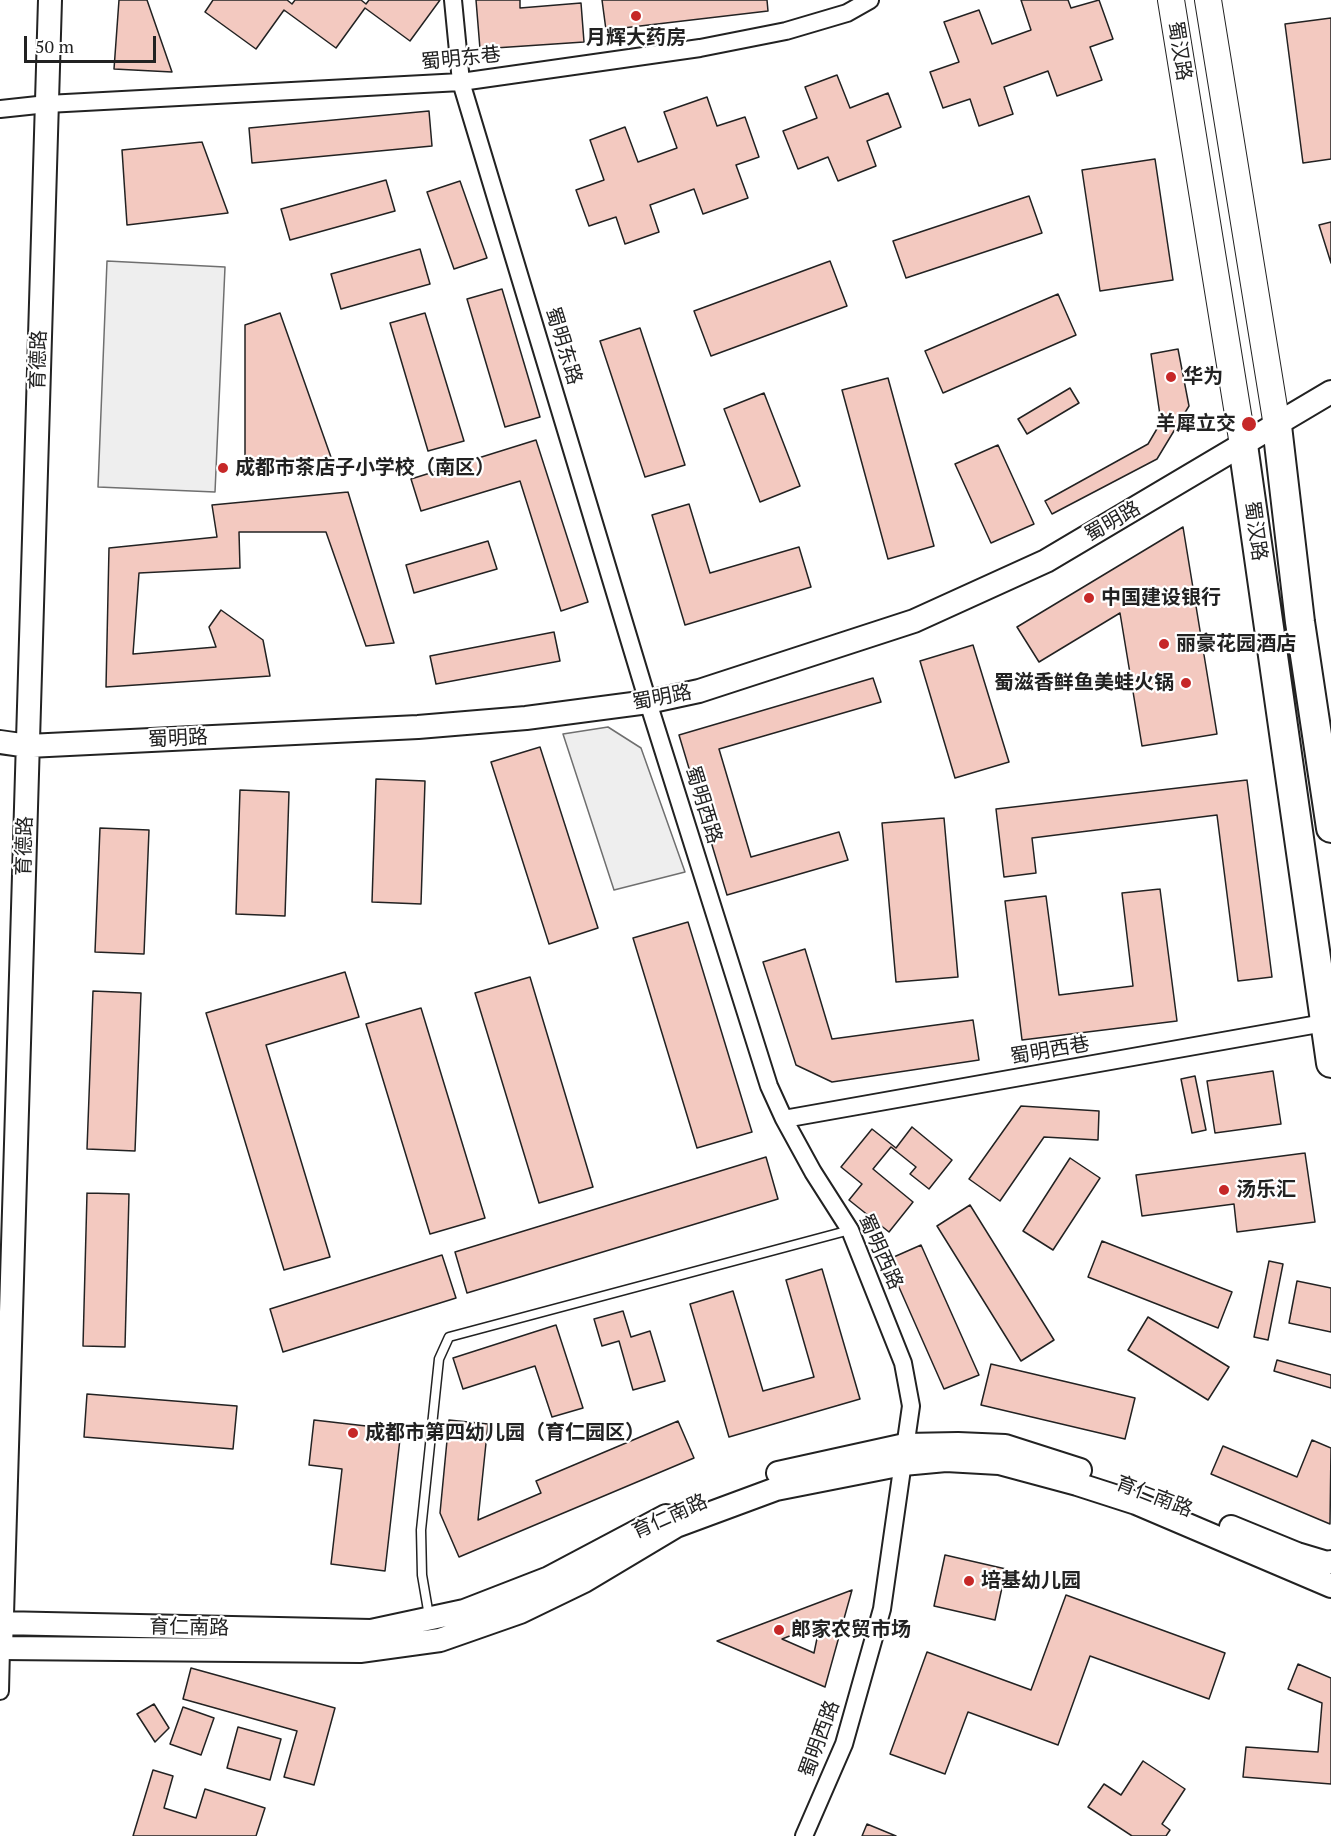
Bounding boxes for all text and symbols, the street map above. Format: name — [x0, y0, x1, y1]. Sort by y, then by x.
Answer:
marker: 月辉大药房 — [629, 9, 643, 23]
street label: 蜀汉路 — [1162, 19, 1196, 83]
scale bar — [27, 24, 159, 62]
place label: 月辉大药房 — [586, 26, 686, 50]
text: 50 m — [35, 34, 74, 58]
street label: 蜀明东巷 — [420, 43, 502, 75]
street label: 蜀明东路 — [540, 304, 586, 388]
street label: 育德路 — [26, 330, 52, 390]
place label: 华为 — [1183, 365, 1223, 389]
marker: 华为 — [1164, 370, 1178, 384]
place label: 羊犀立交 — [1156, 412, 1236, 436]
marker: 羊犀立交 — [1240, 415, 1258, 433]
place label: 成都市茶店子小学校（南区） — [235, 456, 495, 480]
marker: 成都市茶店子小学校（南区） — [216, 461, 230, 475]
street label: 蜀明路 — [1081, 497, 1145, 547]
street label: 蜀汉路 — [1239, 500, 1271, 562]
place label: 中国建设银行 — [1101, 586, 1221, 610]
marker: 中国建设银行 — [1082, 591, 1096, 605]
place label: 丽豪花园酒店 — [1176, 632, 1296, 656]
marker: 丽豪花园酒店 — [1157, 637, 1171, 651]
place label: 蜀滋香鲜鱼美蛙火锅 — [994, 671, 1174, 695]
marker: 蜀滋香鲜鱼美蛙火锅 — [1179, 676, 1193, 690]
street label: 蜀明路 — [630, 680, 694, 716]
street label: 蜀明路 — [147, 725, 209, 753]
street label: 蜀明西路 — [680, 763, 726, 847]
street label: 育德路 — [12, 816, 38, 876]
street label: 蜀明西巷 — [1009, 1032, 1091, 1070]
place label: 汤乐汇 — [1236, 1178, 1296, 1202]
marker: 汤乐汇 — [1217, 1183, 1231, 1197]
street label: 蜀明西路 — [853, 1211, 907, 1293]
place label: 成都市第四幼儿园（育仁园区） — [365, 1421, 645, 1445]
marker: 成都市第四幼儿园（育仁园区） — [346, 1426, 360, 1440]
street label: 育仁南路 — [1112, 1471, 1196, 1523]
street label: 育仁南路 — [629, 1490, 711, 1544]
place label: 培基幼儿园 — [981, 1569, 1081, 1593]
marker: 培基幼儿园 — [962, 1574, 976, 1588]
street label: 育仁南路 — [149, 1615, 229, 1641]
place label: 郎家农贸市场 — [791, 1618, 911, 1642]
marker: 郎家农贸市场 — [772, 1623, 786, 1637]
street label: 蜀明西路 — [795, 1697, 845, 1781]

